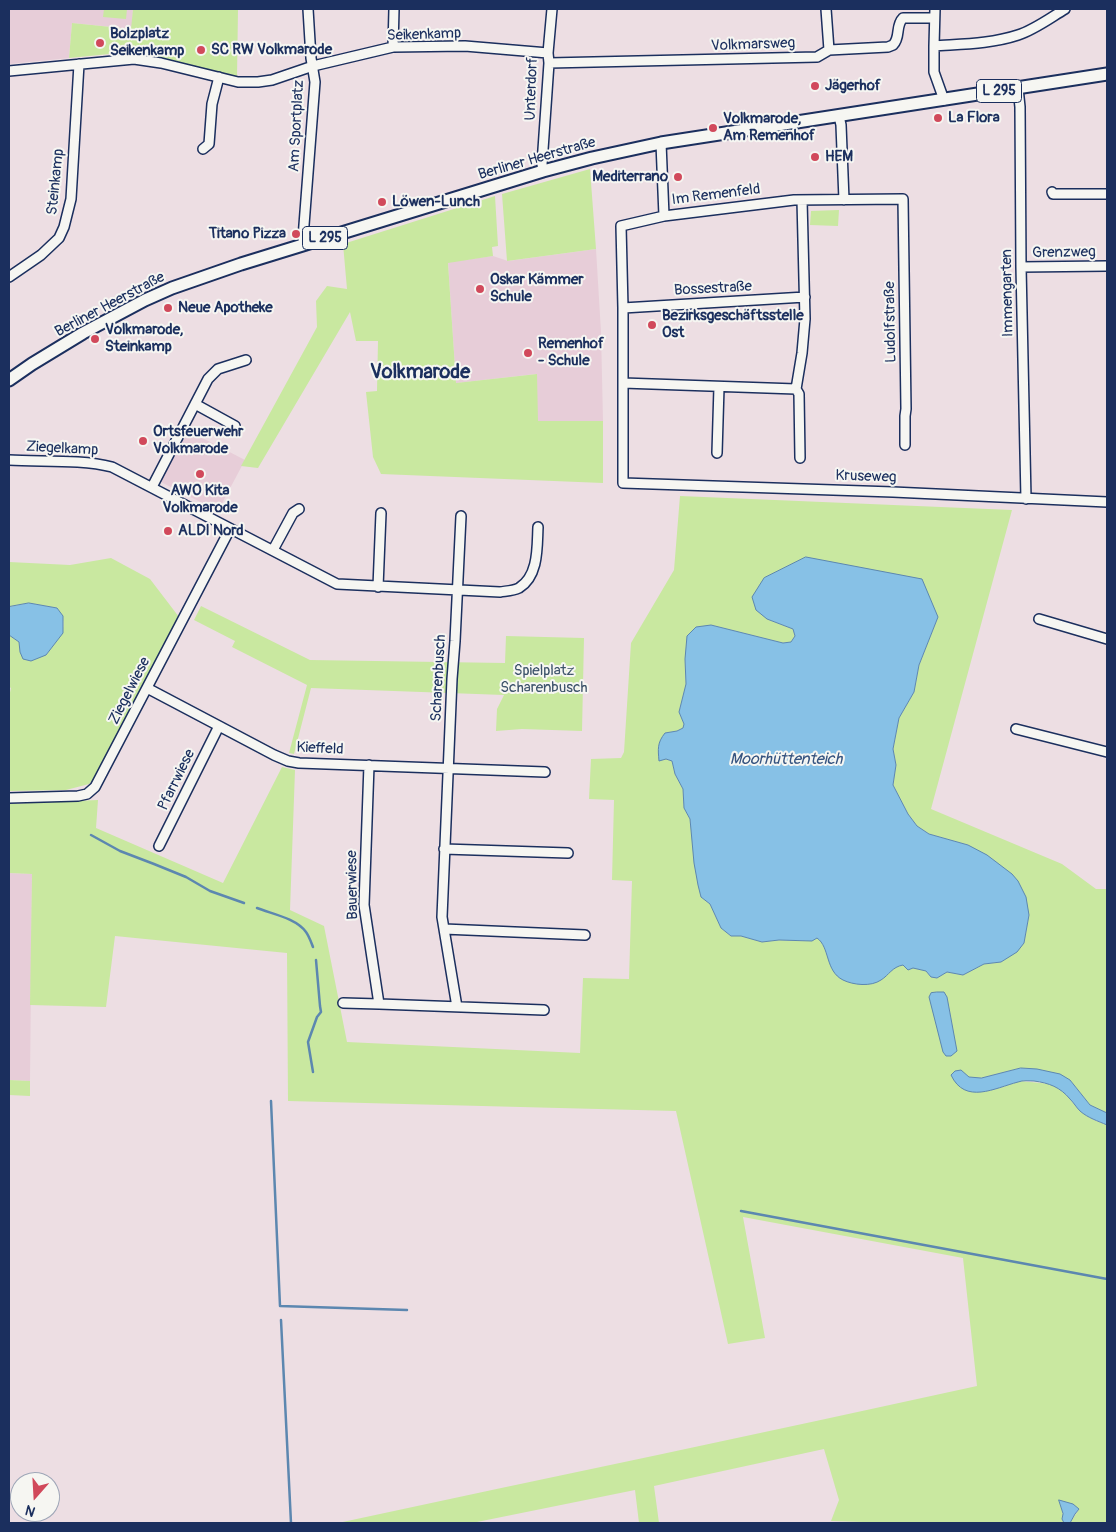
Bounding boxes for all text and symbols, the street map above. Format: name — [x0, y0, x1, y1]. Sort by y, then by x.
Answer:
place label: Bolzplatz Seikenkamp — [110, 25, 184, 60]
street label: Seikenkamp — [387, 25, 461, 45]
street label: Volkmarsweg — [711, 35, 795, 55]
marker: Bolzplatz Seikenkamp — [94, 37, 106, 49]
place label: SC RW Volkmarode — [211, 41, 332, 59]
marker: SC RW Volkmarode — [195, 44, 207, 56]
street label: Unterdorf — [522, 57, 542, 121]
place label: Jägerhof — [825, 77, 881, 95]
street label: Am Sportplatz — [286, 79, 308, 173]
marker: Jägerhof — [809, 80, 821, 92]
road number: L 295 — [976, 80, 1022, 102]
place label: La Flora — [948, 109, 1000, 127]
place label: Volkmarode, Am Remenhof — [723, 110, 815, 145]
marker: La Flora — [932, 112, 944, 124]
marker: Volkmarode, Am Remenhof — [707, 122, 719, 134]
street label: Berliner Heerstraße — [476, 134, 598, 184]
street label: Steinkamp — [44, 148, 68, 216]
place label: HEM — [825, 148, 853, 166]
marker: HEM — [809, 151, 821, 163]
place label: Mediterrano — [592, 168, 668, 186]
marker: Mediterrano — [672, 171, 684, 183]
street label: Im Remenfeld — [671, 181, 761, 209]
place label: Löwen-Lunch — [392, 193, 480, 211]
marker: Löwen-Lunch — [376, 196, 388, 208]
place label: Titano Pizza — [209, 225, 286, 243]
road number: L 295 — [302, 227, 348, 250]
marker: Titano Pizza — [290, 228, 302, 240]
street label: Grenzweg — [1032, 243, 1096, 263]
street label: Immengarten — [998, 249, 1018, 337]
street label: Berliner Heerstraße — [52, 269, 168, 341]
place label: Oskar Kämmer Schule — [490, 271, 584, 306]
street label: Bossestraße — [674, 278, 752, 300]
street label: Ludolfstraße — [881, 281, 901, 363]
marker: Oskar Kämmer Schule — [474, 283, 486, 295]
place label: Neue Apotheke — [178, 299, 273, 317]
marker: Neue Apotheke — [162, 302, 174, 314]
place label: Bezirksgeschäftsstelle Ost — [662, 307, 804, 342]
marker: Bezirksgeschäftsstelle Ost — [646, 319, 658, 331]
place label: Volkmarode, Steinkamp — [105, 321, 183, 356]
marker: Volkmarode, Steinkamp — [89, 333, 101, 345]
place label: Remenhof - Schule — [538, 335, 604, 370]
marker: Remenhof - Schule — [522, 347, 534, 359]
district label: Volkmarode — [370, 361, 470, 385]
place label: Ortsfeuerwehr Volkmarode — [153, 423, 243, 458]
marker: Ortsfeuerwehr Volkmarode — [137, 435, 149, 447]
street label: Ziegelkamp — [25, 438, 99, 460]
street label: Kruseweg — [835, 467, 897, 487]
marker: AWO Kita Volkmarode — [194, 468, 206, 480]
place label: AWO Kita Volkmarode — [162, 482, 238, 517]
place label: ALDI Nord — [178, 522, 244, 540]
marker: ALDI Nord — [162, 525, 174, 537]
street label: Scharenbusch — [428, 634, 450, 722]
street label: Ziegelwiese — [105, 654, 155, 728]
park label: Spielplatz Scharenbusch — [500, 662, 588, 697]
street label: Kieffeld — [296, 739, 344, 759]
street label: Pfarrwiese — [155, 747, 199, 813]
water label: Moorhüttenteich — [730, 750, 842, 770]
street label: Bauerwiese — [343, 850, 363, 920]
north arrow — [10, 1472, 60, 1522]
text: N — [23, 1501, 38, 1520]

